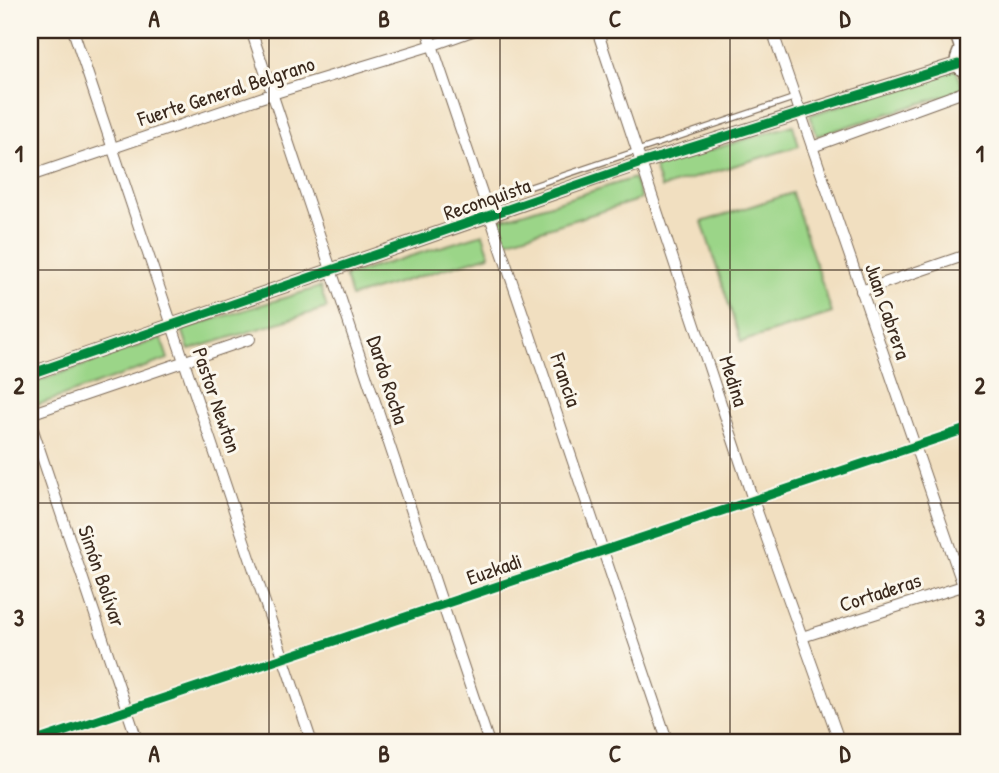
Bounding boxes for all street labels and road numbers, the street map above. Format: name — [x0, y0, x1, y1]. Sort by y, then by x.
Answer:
street label: Fuerte General Belgrano — [133, 49, 318, 134]
street label: Reconquista — [440, 171, 534, 227]
street label: Juan Cabrera — [858, 259, 918, 363]
street label: Dardo Rocha — [360, 332, 416, 428]
street label: Pastor Newton — [185, 344, 249, 456]
street label: Francia — [543, 348, 589, 411]
street label: Medina — [712, 352, 756, 410]
street label: Simón Bolívar — [71, 521, 133, 631]
street label: Euzkadi — [463, 546, 525, 592]
street label: Cortaderas — [835, 565, 925, 619]

